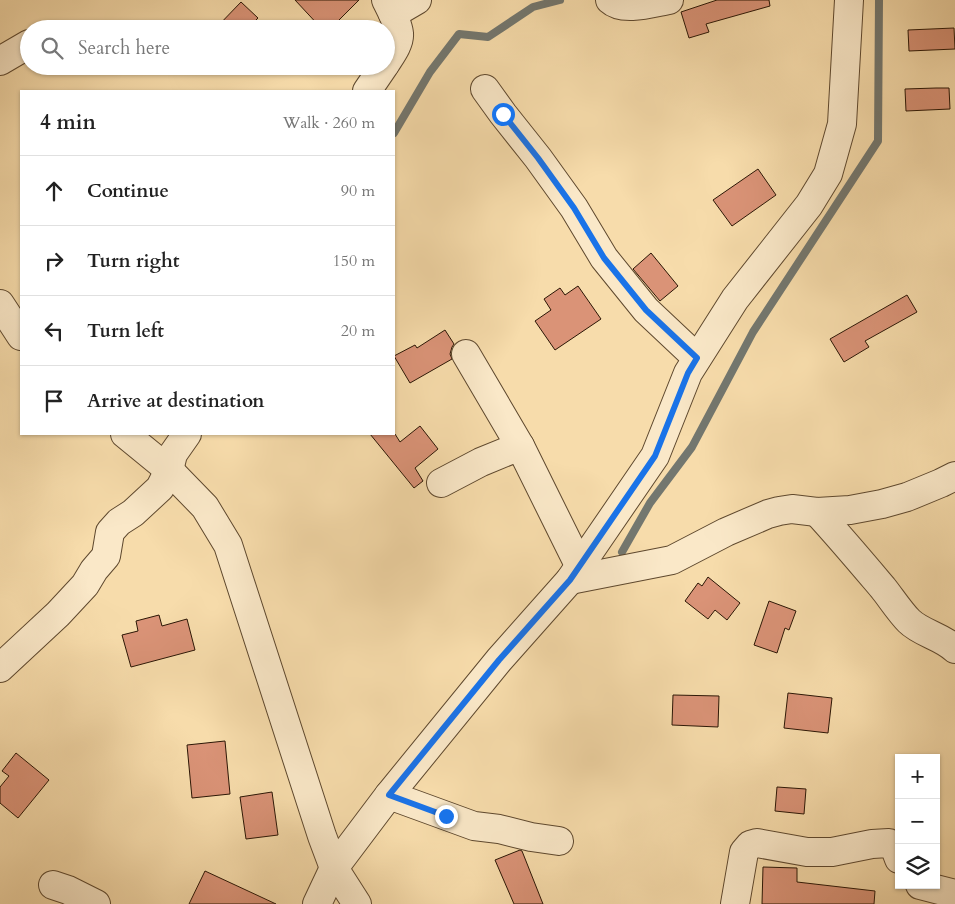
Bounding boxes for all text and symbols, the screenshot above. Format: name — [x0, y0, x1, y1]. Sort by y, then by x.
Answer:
search box — [20, 20, 395, 75]
icon: search — [38, 34, 66, 62]
text: Search here — [78, 35, 170, 61]
route start — [492, 103, 515, 126]
text: 4 min — [40, 108, 96, 137]
text: Walk · 260 m — [283, 112, 375, 134]
icon: ahead — [40, 177, 68, 205]
text: Continue — [87, 178, 169, 204]
text: 90 m — [341, 180, 375, 202]
icon: right — [40, 247, 68, 275]
text: Turn right — [87, 248, 179, 274]
text: 150 m — [333, 250, 375, 272]
icon: left — [40, 317, 68, 345]
text: Turn left — [87, 318, 164, 344]
text: 20 m — [341, 320, 375, 342]
icon: arrive — [40, 387, 68, 415]
text: Arrive at destination — [87, 388, 264, 414]
map controls — [895, 754, 940, 889]
button: + — [895, 754, 940, 799]
button: − — [895, 799, 940, 844]
route end — [435, 805, 458, 828]
button: layers — [895, 844, 940, 889]

